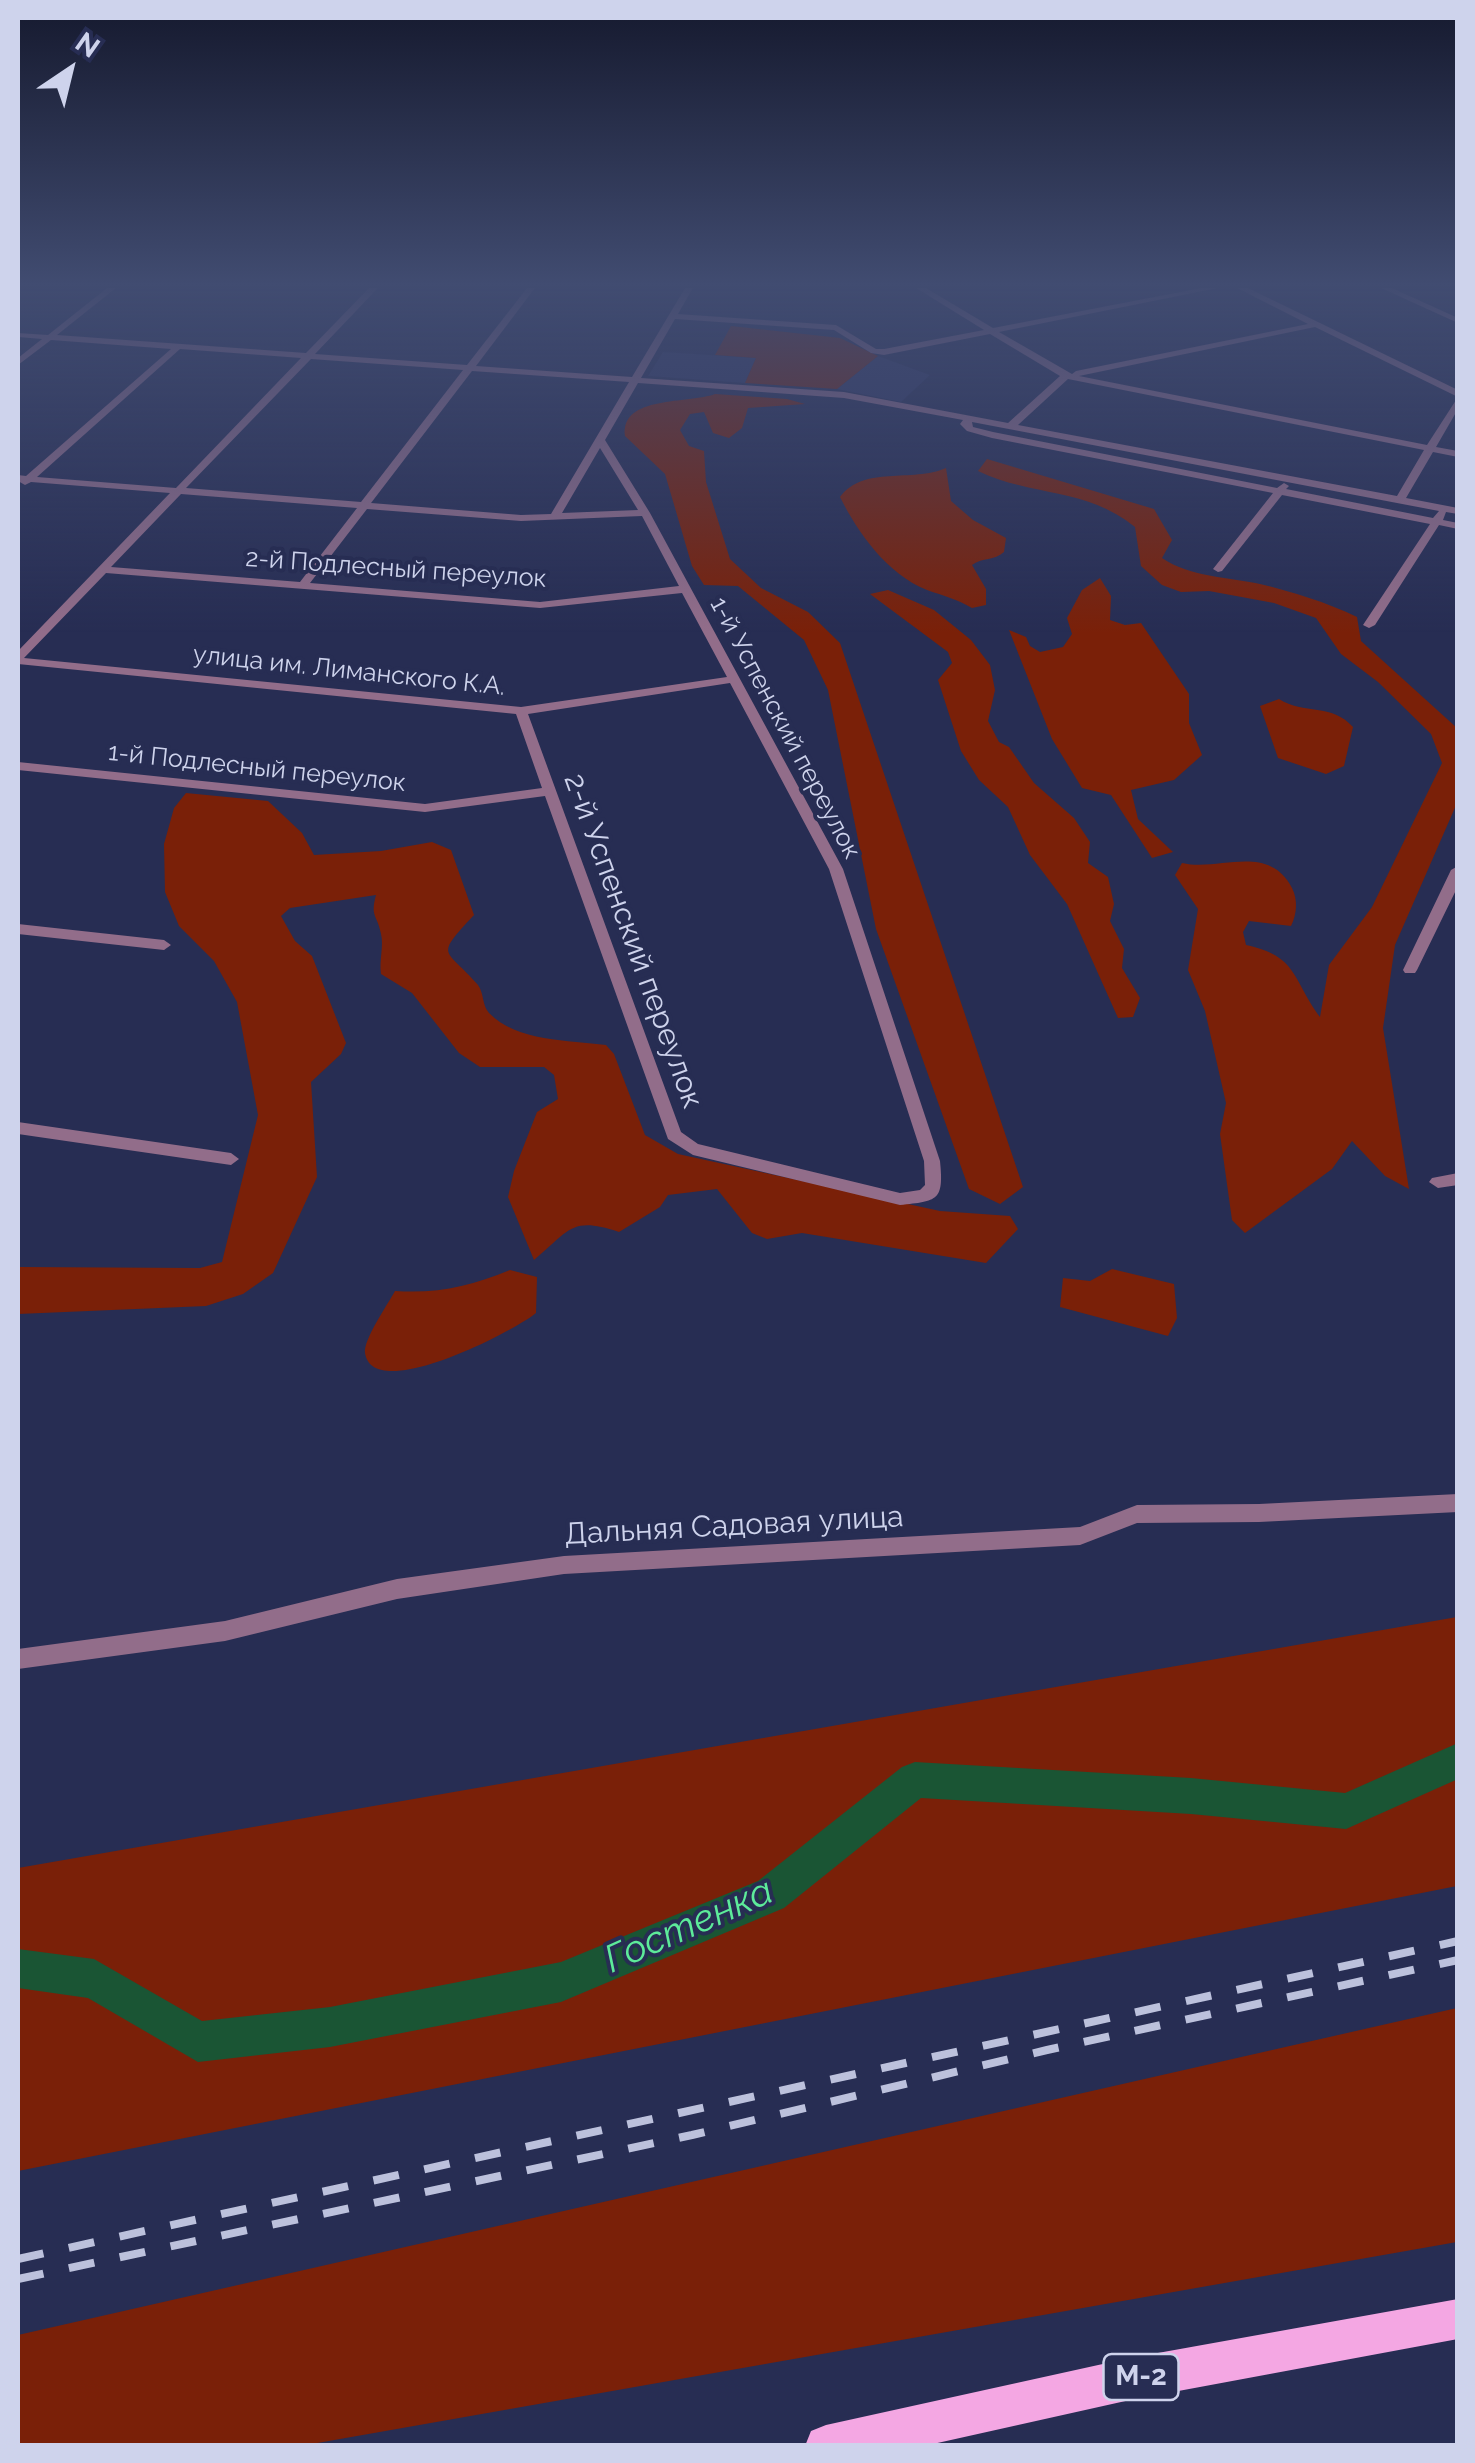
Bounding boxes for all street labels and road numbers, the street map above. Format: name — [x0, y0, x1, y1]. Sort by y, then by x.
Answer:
street label: 2-й Подлесный переулок — [244, 544, 548, 594]
street label: 1-й Успенский переулок — [703, 592, 867, 864]
street label: улица им. Лиманского К.А. — [191, 640, 507, 702]
street label: 1-й Подлесный переулок — [107, 737, 407, 799]
street label: 2-й Успенский переулок — [556, 769, 710, 1113]
street label: Дальняя Садовая улица — [564, 1499, 904, 1553]
road number: М-2 — [1104, 2354, 1178, 2400]

